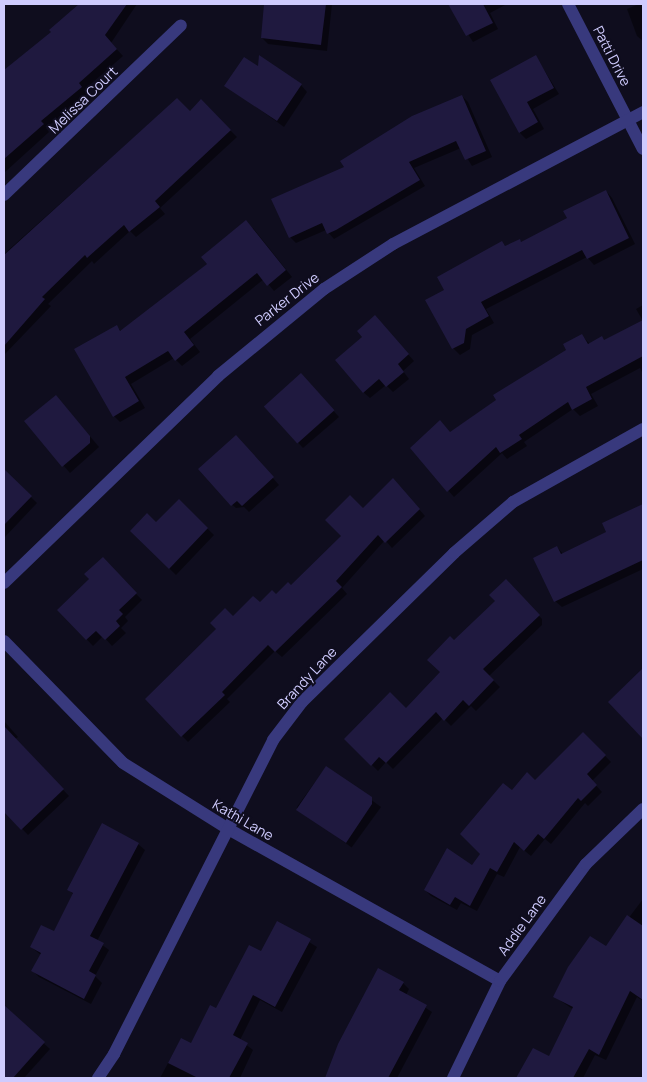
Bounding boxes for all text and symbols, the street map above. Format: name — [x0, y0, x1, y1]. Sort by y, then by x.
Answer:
street label: Patti Drive — [590, 23, 634, 89]
street label: Melissa Court — [45, 63, 121, 137]
street label: Parker Drive — [252, 269, 322, 329]
street label: Brandy Lane — [274, 643, 340, 713]
street label: Kathi Lane — [210, 796, 276, 844]
street label: Addie Lane — [494, 891, 550, 959]

